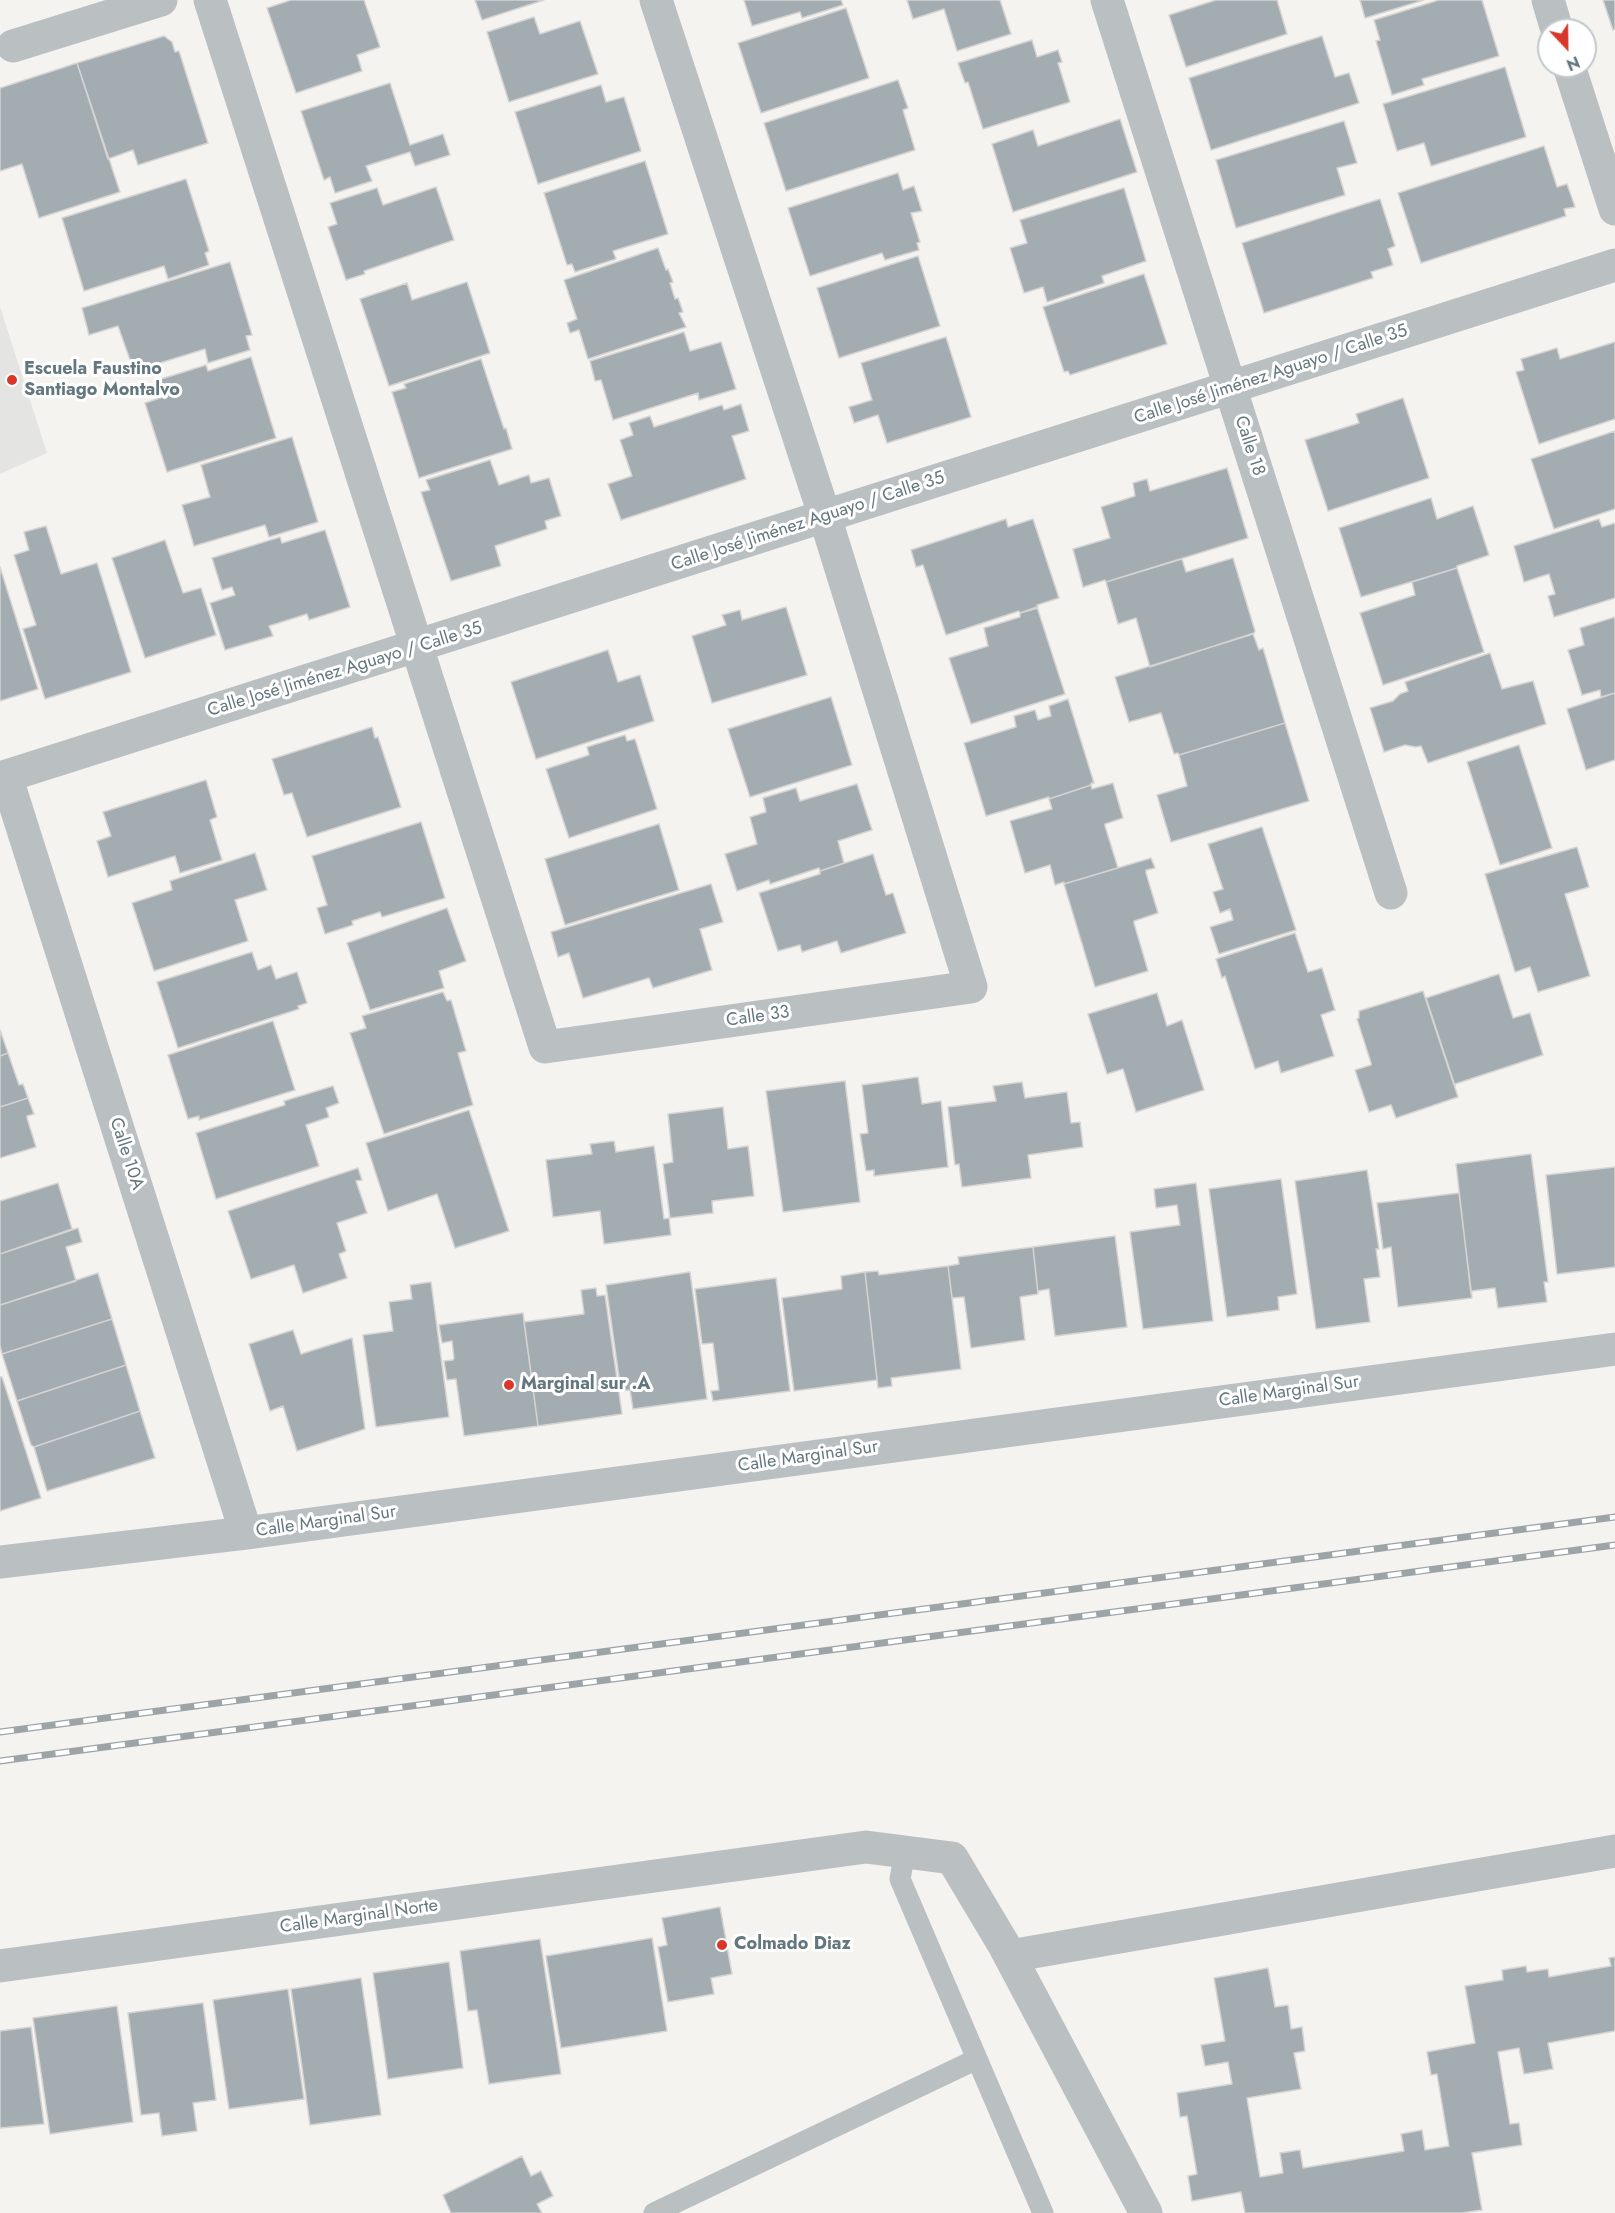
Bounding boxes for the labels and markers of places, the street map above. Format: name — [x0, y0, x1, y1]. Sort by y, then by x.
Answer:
place label: Escuela Faustino Santiago Montalvo — [24, 359, 180, 401]
marker: Escuela Faustino Santiago Montalvo — [5, 373, 19, 387]
place label: Marginal sur .A — [521, 1374, 651, 1396]
marker: Marginal sur .A — [502, 1378, 516, 1392]
place label: Colmado Diaz — [734, 1934, 851, 1956]
marker: Colmado Diaz — [715, 1938, 729, 1952]

